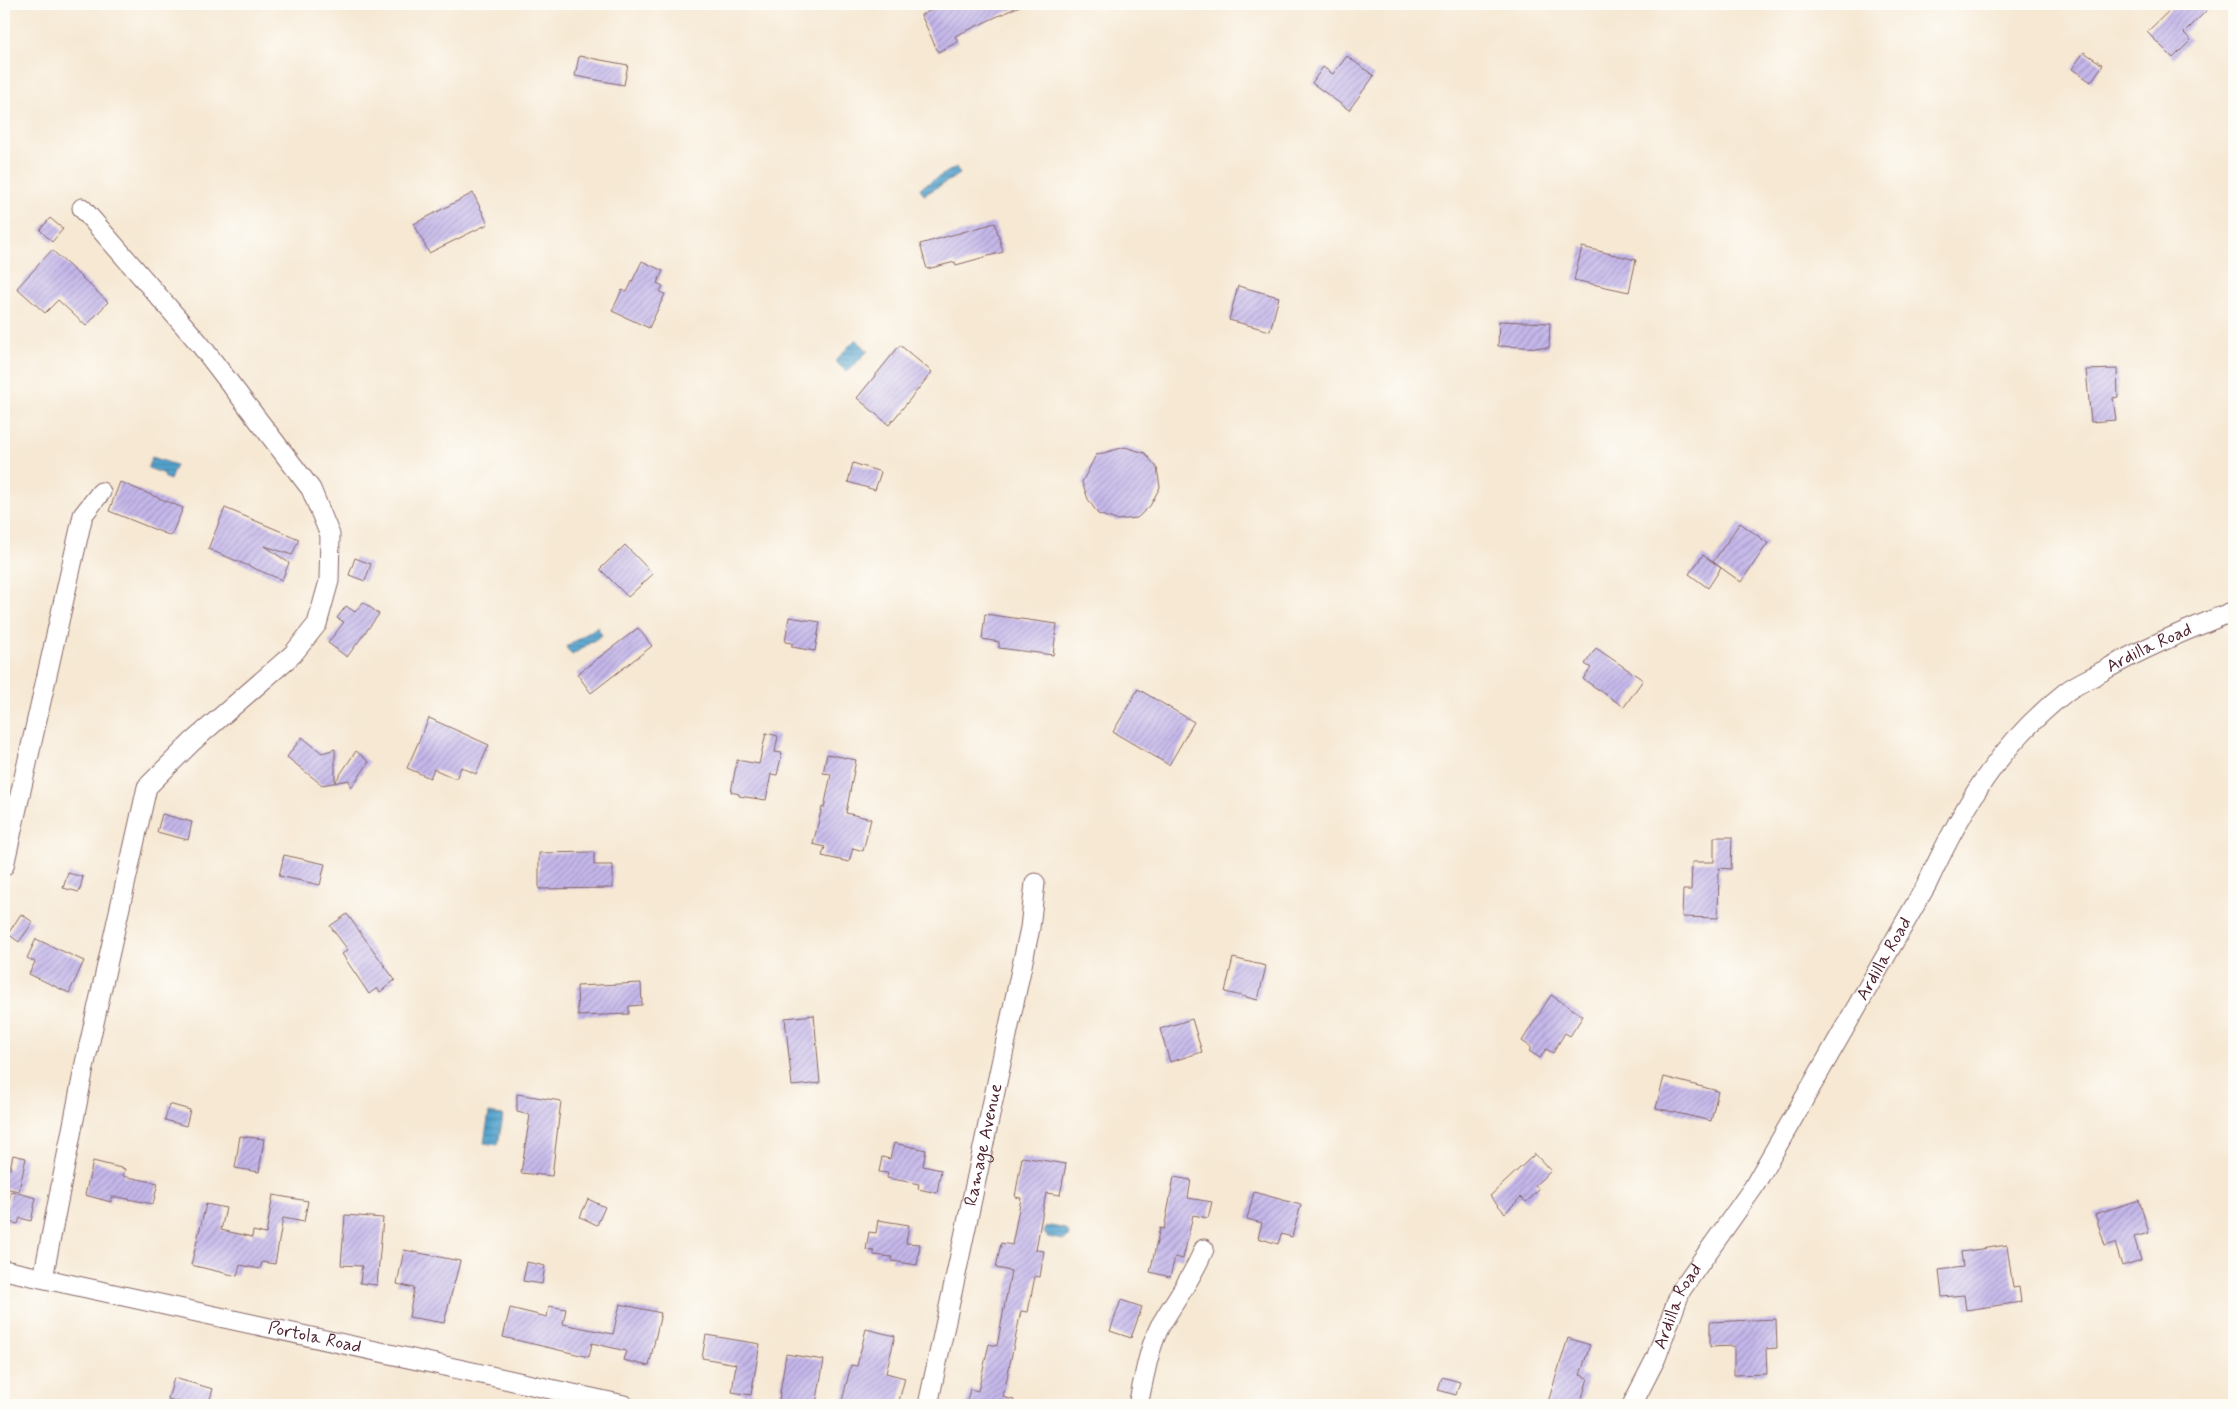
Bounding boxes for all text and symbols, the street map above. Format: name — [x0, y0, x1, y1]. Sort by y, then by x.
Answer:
street label: Ardilla Road — [2102, 618, 2196, 679]
street label: Ardilla Road — [1851, 913, 1917, 1005]
street label: Ramage Avenue — [959, 1081, 1008, 1208]
street label: Ardilla Road — [1648, 1259, 1708, 1353]
street label: Portola Road — [266, 1316, 364, 1359]

